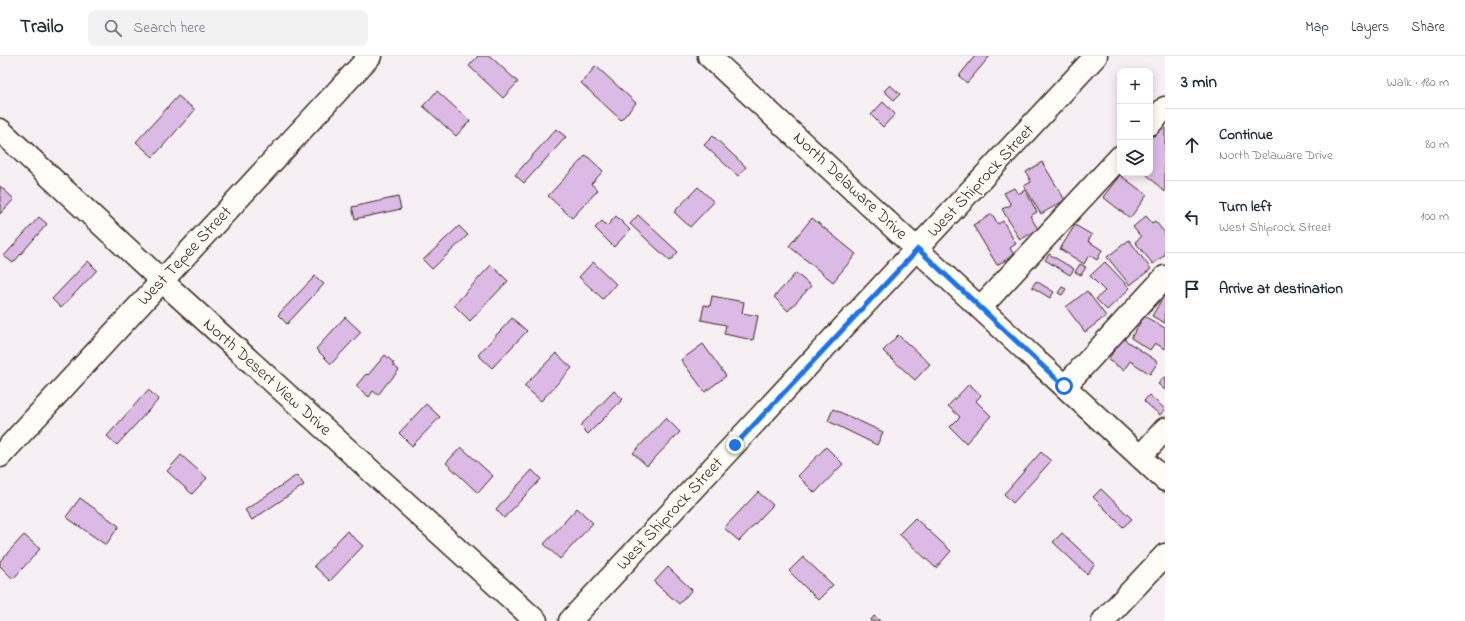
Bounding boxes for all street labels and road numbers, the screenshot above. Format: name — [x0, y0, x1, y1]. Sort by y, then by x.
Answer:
street label: West Shiprock Street — [922, 119, 1040, 243]
street label: North Delaware Drive — [787, 126, 913, 246]
street label: West Tepee Street — [132, 200, 238, 311]
street label: North Desert View Drive — [197, 312, 337, 442]
street label: West Shiprock Street — [611, 452, 729, 576]

